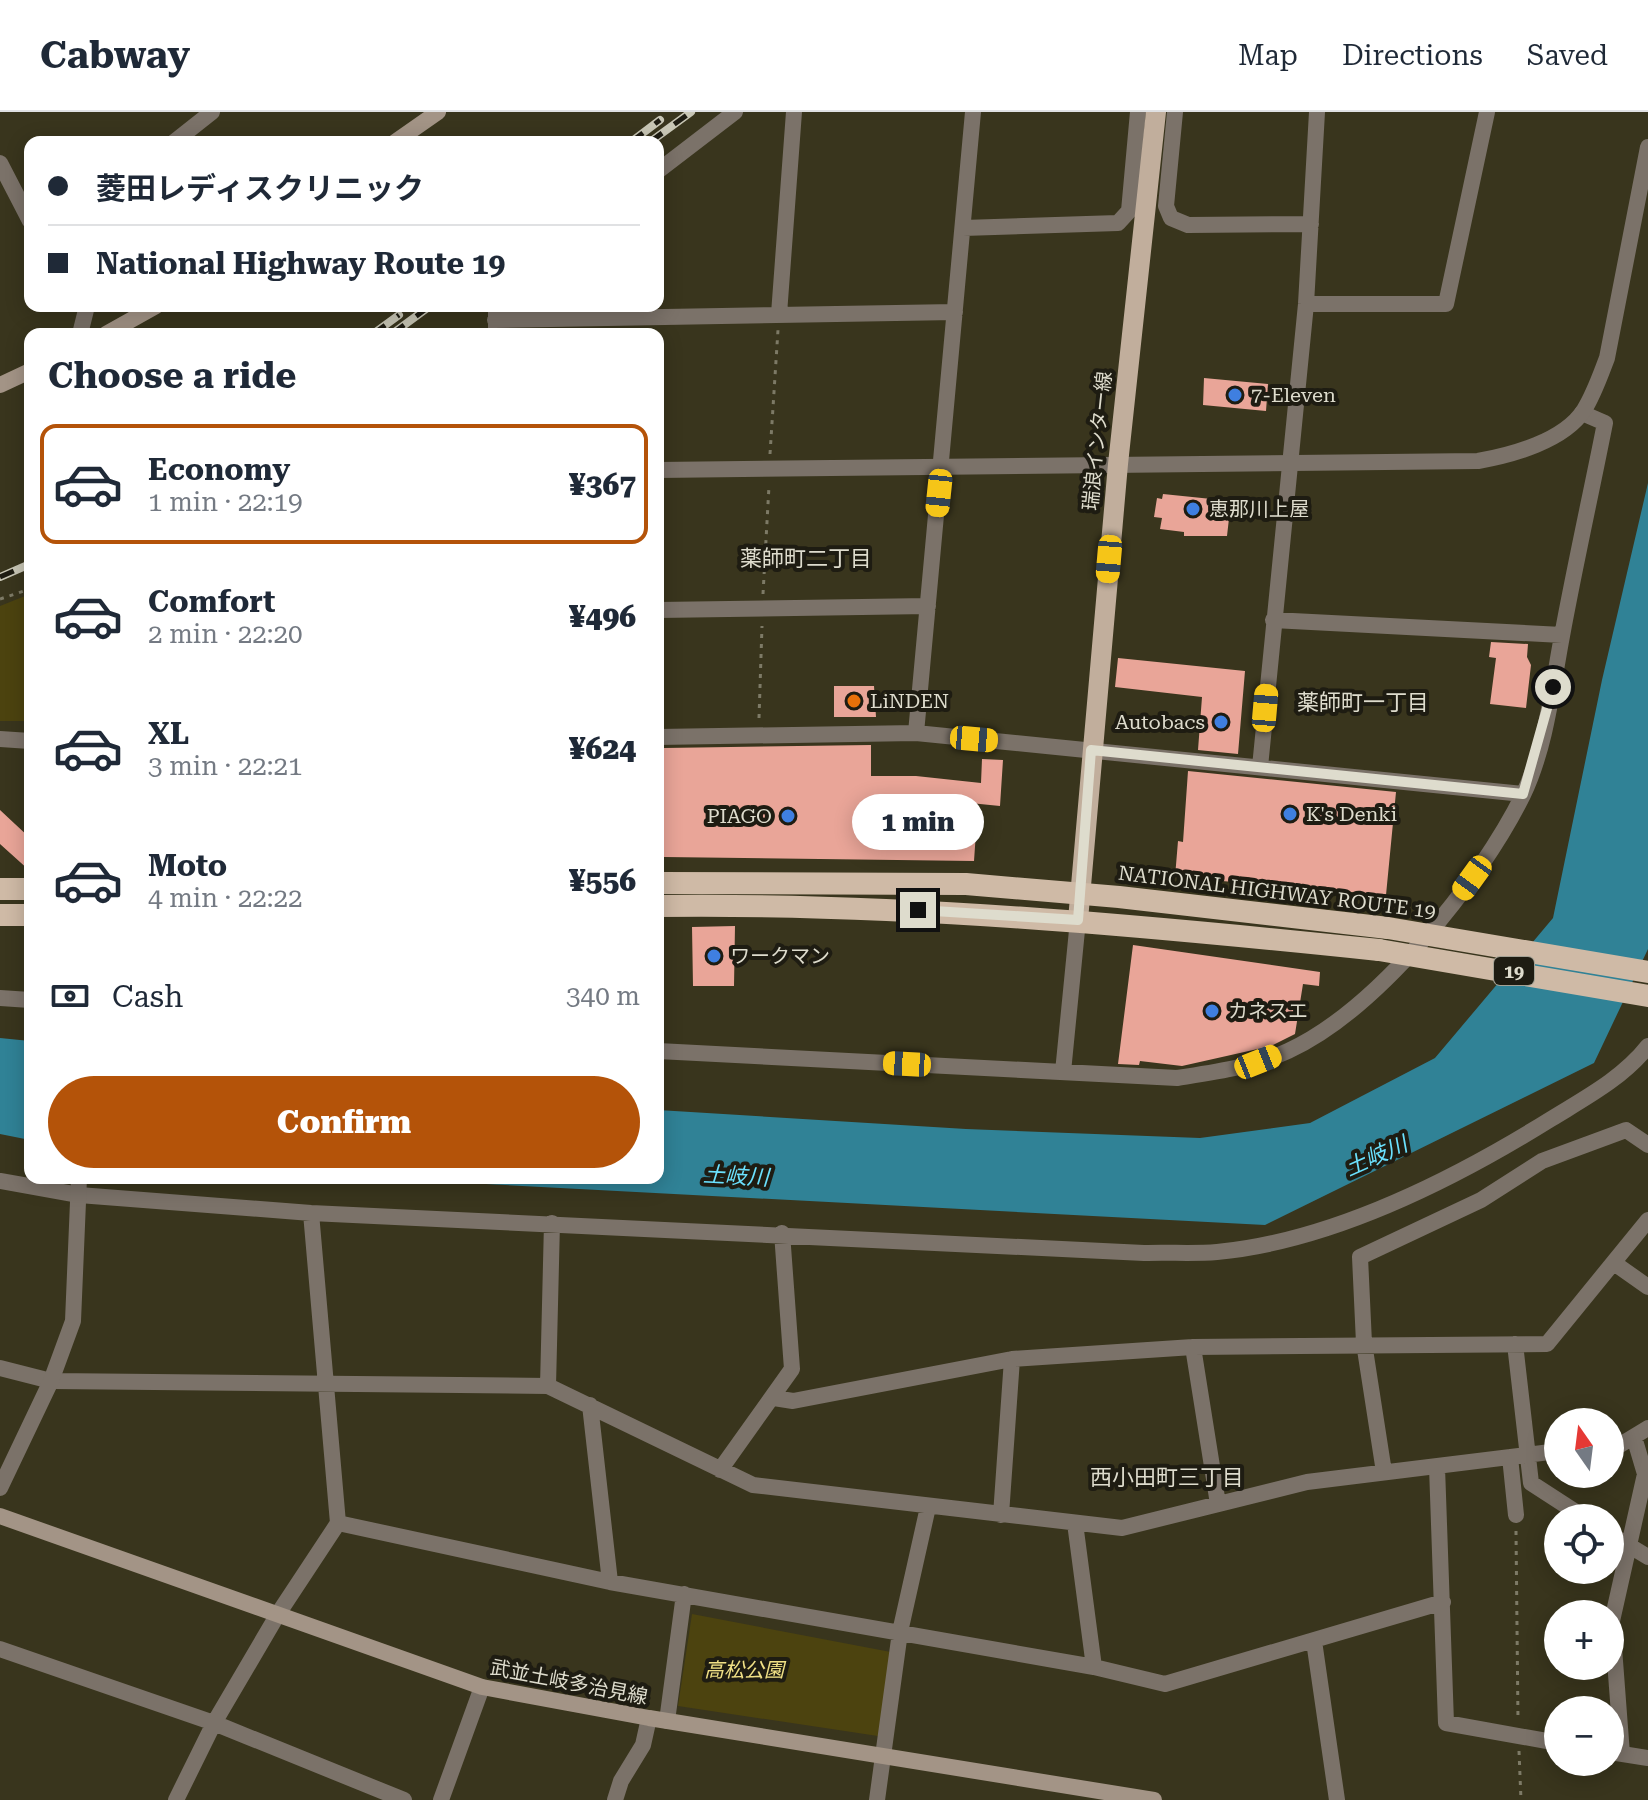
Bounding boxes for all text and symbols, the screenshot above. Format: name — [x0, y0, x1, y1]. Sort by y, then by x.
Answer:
text: Cabway — [40, 33, 190, 77]
text: Map — [1238, 39, 1298, 72]
text: Directions — [1342, 39, 1483, 72]
text: Saved — [1527, 39, 1608, 72]
text: 菱田レディスクリニック — [96, 171, 424, 206]
text: National Highway Route 19 — [96, 246, 505, 281]
text: Choose a ride — [48, 355, 296, 397]
street label: 瑞浪インター線 — [1078, 370, 1116, 512]
place label: 7-Eleven — [1251, 383, 1336, 407]
marker: 7-Eleven — [1226, 386, 1244, 404]
icon: car — [52, 448, 124, 520]
text: Economy — [148, 452, 290, 487]
text: ¥367 — [569, 467, 636, 502]
car — [925, 468, 953, 518]
text: 1 min · 22:19 — [148, 487, 303, 517]
place label: 恵那川上屋 — [1209, 497, 1309, 521]
marker: 恵那川上屋 — [1184, 500, 1202, 518]
car — [1095, 534, 1123, 584]
district label: 薬師町二丁目 — [740, 546, 872, 571]
icon: car — [52, 580, 124, 652]
text: Comfort — [148, 584, 275, 619]
text: ¥496 — [569, 599, 636, 634]
text: 2 min · 22:20 — [148, 619, 303, 649]
route start — [1535, 669, 1571, 705]
car — [1251, 683, 1279, 733]
place label: LiNDEN — [870, 689, 949, 713]
district label: 薬師町一丁目 — [1297, 690, 1429, 715]
marker: LiNDEN — [845, 692, 863, 710]
place label: Autobacs — [1115, 710, 1205, 734]
icon: car — [52, 712, 124, 784]
marker: Autobacs — [1212, 713, 1230, 731]
text: XL — [148, 716, 189, 751]
car — [949, 725, 999, 753]
text: ¥624 — [569, 731, 636, 766]
text: 3 min · 22:21 — [148, 751, 303, 781]
callout: 1 min — [852, 794, 984, 850]
place label: K's Denki — [1306, 802, 1397, 826]
place label: PIAGO — [707, 804, 772, 828]
marker: K's Denki — [1281, 805, 1299, 823]
marker: PIAGO — [779, 807, 797, 825]
text: 1 min — [881, 807, 955, 837]
icon: car — [52, 844, 124, 916]
text: Moto — [148, 848, 227, 883]
car — [1448, 852, 1496, 904]
street label: NATIONAL HIGHWAY ROUTE 19 — [1117, 861, 1437, 923]
text: ¥556 — [569, 863, 636, 898]
text: 4 min · 22:22 — [148, 883, 303, 913]
route end — [900, 892, 936, 928]
place label: ワークマン — [730, 944, 830, 968]
marker: ワークマン — [705, 947, 723, 965]
road number: 19 — [1494, 957, 1534, 985]
icon: cash — [48, 974, 92, 1018]
text: Cash — [112, 979, 183, 1014]
text: 340 m — [566, 981, 640, 1011]
place label: カネスエ — [1228, 999, 1308, 1023]
marker: カネスエ — [1203, 1002, 1221, 1020]
car — [1231, 1042, 1285, 1082]
car — [882, 1051, 932, 1077]
button: Confirm — [48, 1076, 640, 1168]
water label: 土岐川 — [1341, 1130, 1413, 1181]
water label: 土岐川 — [702, 1162, 772, 1190]
north arrow — [1544, 1408, 1624, 1488]
map controls — [1544, 1408, 1624, 1776]
district label: 西小田町三丁目 — [1090, 1465, 1244, 1490]
button: locate — [1544, 1504, 1624, 1584]
button: + — [1544, 1600, 1624, 1680]
street label: 武並土岐多治見線 — [488, 1655, 650, 1709]
park label: 高松公園 — [704, 1658, 787, 1682]
button: − — [1544, 1696, 1624, 1776]

